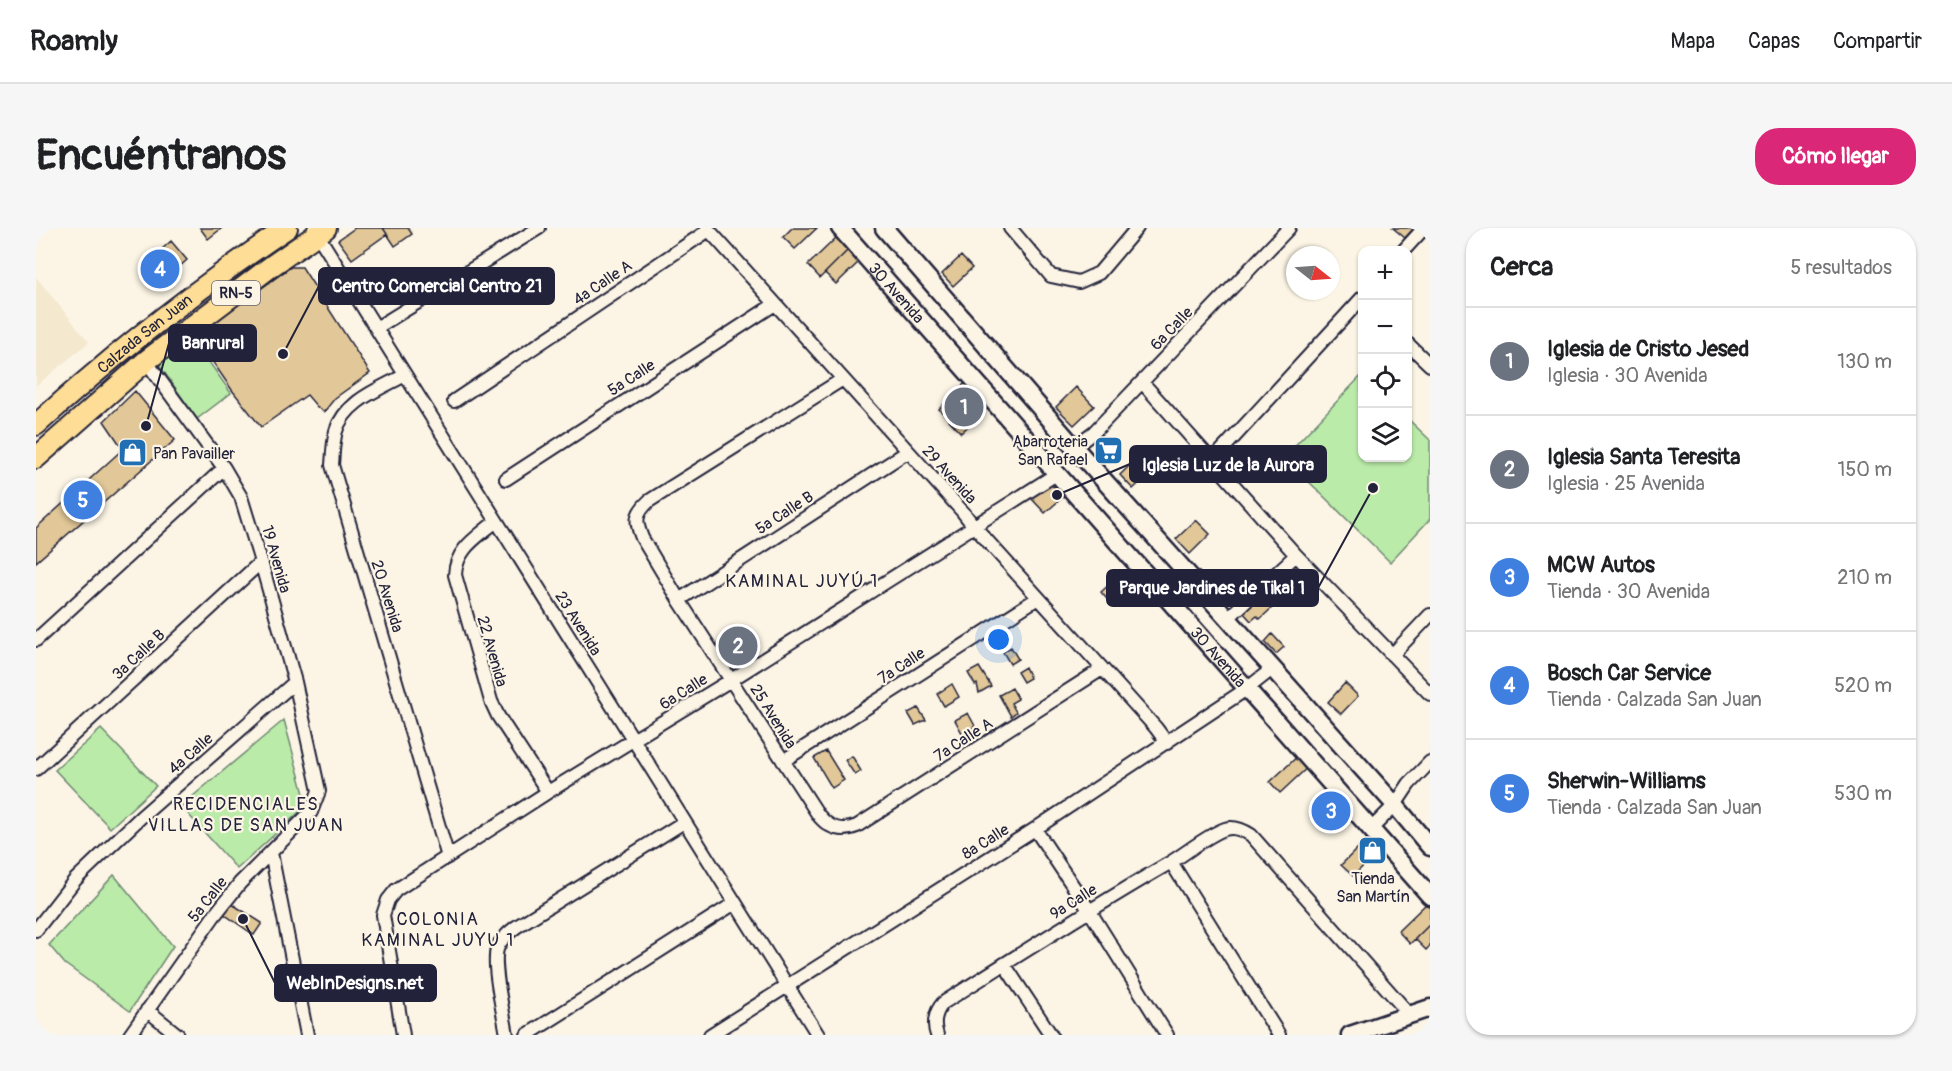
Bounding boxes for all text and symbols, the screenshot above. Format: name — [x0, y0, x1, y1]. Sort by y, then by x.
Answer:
text: Roamly — [30, 24, 118, 59]
text: Mapa — [1671, 28, 1715, 55]
text: Capas — [1748, 28, 1800, 55]
text: Compartir — [1833, 28, 1922, 55]
button: Cómo llegar — [1755, 128, 1916, 185]
text: Encuéntranos — [36, 130, 286, 182]
pin: 4 — [140, 246, 180, 291]
north arrow — [1286, 246, 1340, 300]
map controls — [1358, 246, 1412, 462]
button: + — [1358, 246, 1412, 300]
text: Cerca — [1490, 251, 1553, 283]
text: 5 resultados — [1790, 255, 1892, 280]
street label: 4a Calle A — [569, 256, 636, 310]
street label: 30 Avenida — [864, 258, 928, 328]
callout: Centro Comercial Centro 21 — [319, 268, 554, 304]
text: Centro Comercial Centro 21 — [332, 275, 542, 298]
road number: RN-5 — [212, 281, 260, 305]
street label: Calzada San Juan — [93, 290, 197, 378]
button: − — [1358, 300, 1412, 354]
street label: 6a Calle — [1146, 303, 1197, 355]
callout: Banrural — [169, 325, 256, 361]
text: Banrural — [182, 332, 244, 355]
text: Iglesia de Cristo Jesed — [1547, 335, 1749, 363]
text: 1 — [1506, 349, 1513, 374]
text: 130 m — [1837, 349, 1892, 374]
button: locate — [1358, 354, 1412, 408]
street label: 5a Calle — [604, 355, 659, 400]
text: Iglesia · 30 Avenida — [1547, 363, 1708, 388]
pin: 1 — [944, 384, 984, 429]
button: layers — [1358, 408, 1412, 462]
place label: Abarroteria San Rafael — [1012, 432, 1088, 470]
supermarket icon: Abarroteria San Rafael — [1093, 434, 1125, 466]
shop icon: Pan Pavailler — [116, 437, 148, 469]
street label: 29 Avenida — [918, 441, 981, 508]
text: Iglesia Santa Teresita — [1547, 443, 1740, 471]
place label: Pan Pavailler — [153, 444, 235, 464]
callout: Iglesia Luz de la Aurora — [1130, 446, 1326, 482]
text: Iglesia Luz de la Aurora — [1142, 454, 1315, 477]
text: 2 — [1504, 457, 1515, 482]
text: 150 m — [1838, 457, 1892, 482]
text: Iglesia · 25 Avenida — [1547, 471, 1705, 496]
pin: 5 — [64, 478, 102, 522]
street label: 5a Calle B — [752, 487, 817, 539]
street label: 19 Avenida — [257, 523, 295, 595]
text: MCW Autos — [1547, 551, 1655, 579]
street label: 20 Avenida — [367, 558, 408, 635]
text: 3 — [1504, 565, 1515, 590]
text: 210 m — [1837, 565, 1892, 590]
district label: KAMINAL JUYÚ 1 — [725, 570, 879, 593]
callout: Parque Jardines de Tikal 1 — [1107, 570, 1318, 606]
text: Parque Jardines de Tikal 1 — [1119, 577, 1305, 600]
text: Tienda · 30 Avenida — [1547, 579, 1710, 604]
street label: 23 Avenida — [551, 588, 606, 659]
street label: 22 Avenida — [472, 614, 512, 689]
street label: 30 Avenida — [1186, 623, 1250, 692]
pin: 2 — [718, 624, 758, 668]
street label: 3a Calle B — [108, 625, 169, 684]
your location — [984, 625, 1013, 654]
street label: 7a Calle — [874, 643, 929, 688]
text: Bosch Car Service — [1547, 659, 1711, 687]
street label: 6a Calle — [656, 669, 711, 714]
text: 4 — [1504, 673, 1515, 698]
text: 520 m — [1834, 673, 1892, 698]
street label: 25 Avenida — [745, 681, 801, 753]
text: Tienda · Calzada San Juan — [1547, 687, 1762, 712]
street label: 7a Calle A — [930, 713, 997, 766]
street label: 4a Calle — [164, 729, 217, 779]
text: Sherwin-Williams — [1547, 767, 1706, 795]
text: 5 — [1504, 781, 1515, 806]
text: 530 m — [1834, 781, 1892, 806]
pin: 3 — [1312, 788, 1350, 834]
district label: RECIDENCIALES VILLAS DE SAN JUAN — [148, 793, 344, 837]
text: Tienda · Calzada San Juan — [1547, 795, 1762, 820]
street label: 8a Calle — [958, 820, 1013, 864]
shop icon: Tienda San Martín — [1357, 834, 1389, 866]
place label: Tienda San Martín — [1336, 869, 1410, 907]
street label: 5a Calle — [184, 873, 232, 926]
street label: 9a Calle — [1046, 880, 1101, 924]
district label: COLONIA KAMINAL JUYU 1 — [361, 908, 515, 952]
callout: WebInDesigns.net — [275, 965, 436, 1001]
text: WebInDesigns.net — [287, 972, 424, 995]

